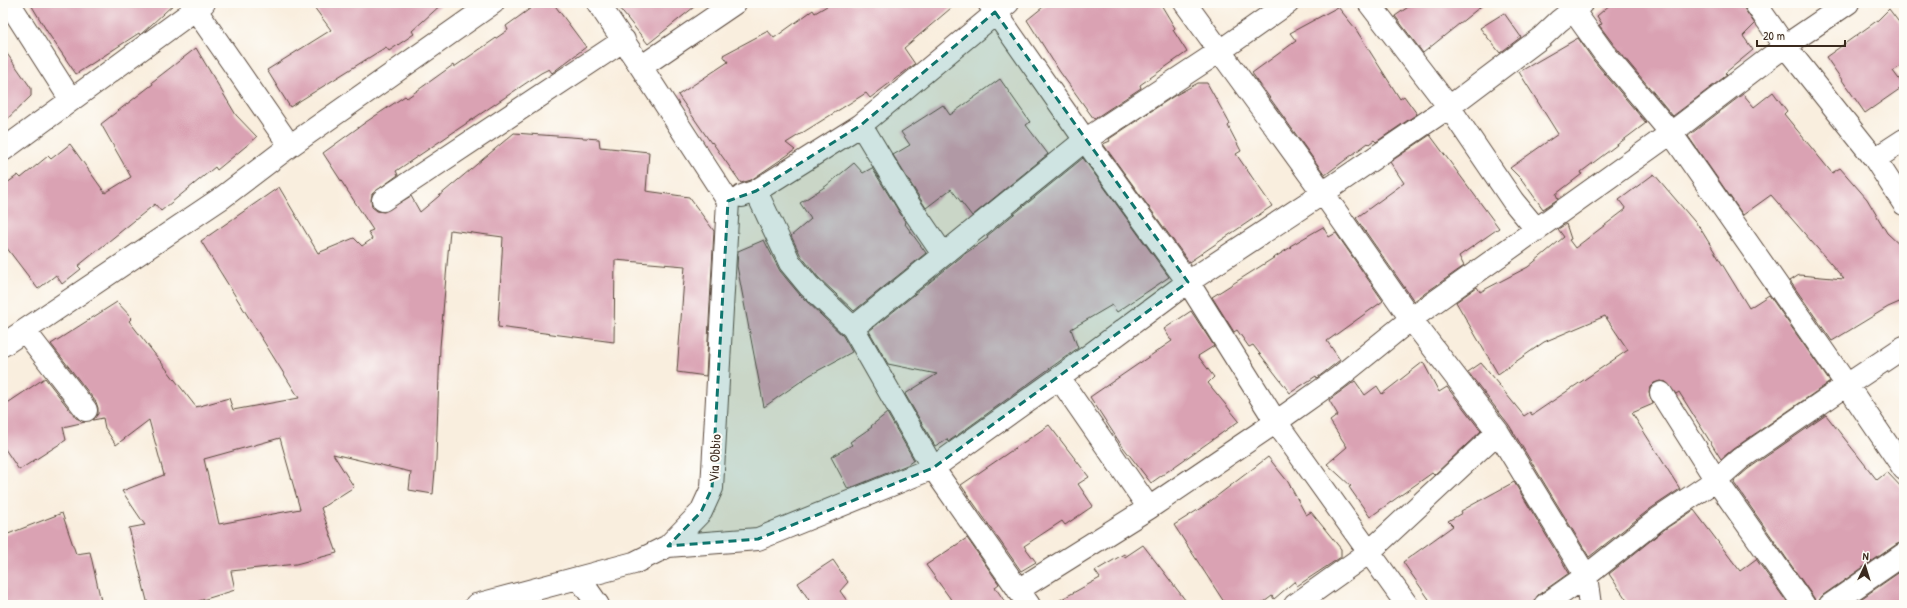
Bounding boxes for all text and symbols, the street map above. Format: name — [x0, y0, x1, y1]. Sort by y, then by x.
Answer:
scale bar — [1757, 22, 1845, 48]
text: 20 m — [1763, 27, 1785, 44]
street label: Via Obbio — [703, 433, 725, 482]
north arrow — [1845, 546, 1885, 586]
text: N — [1862, 549, 1869, 563]

